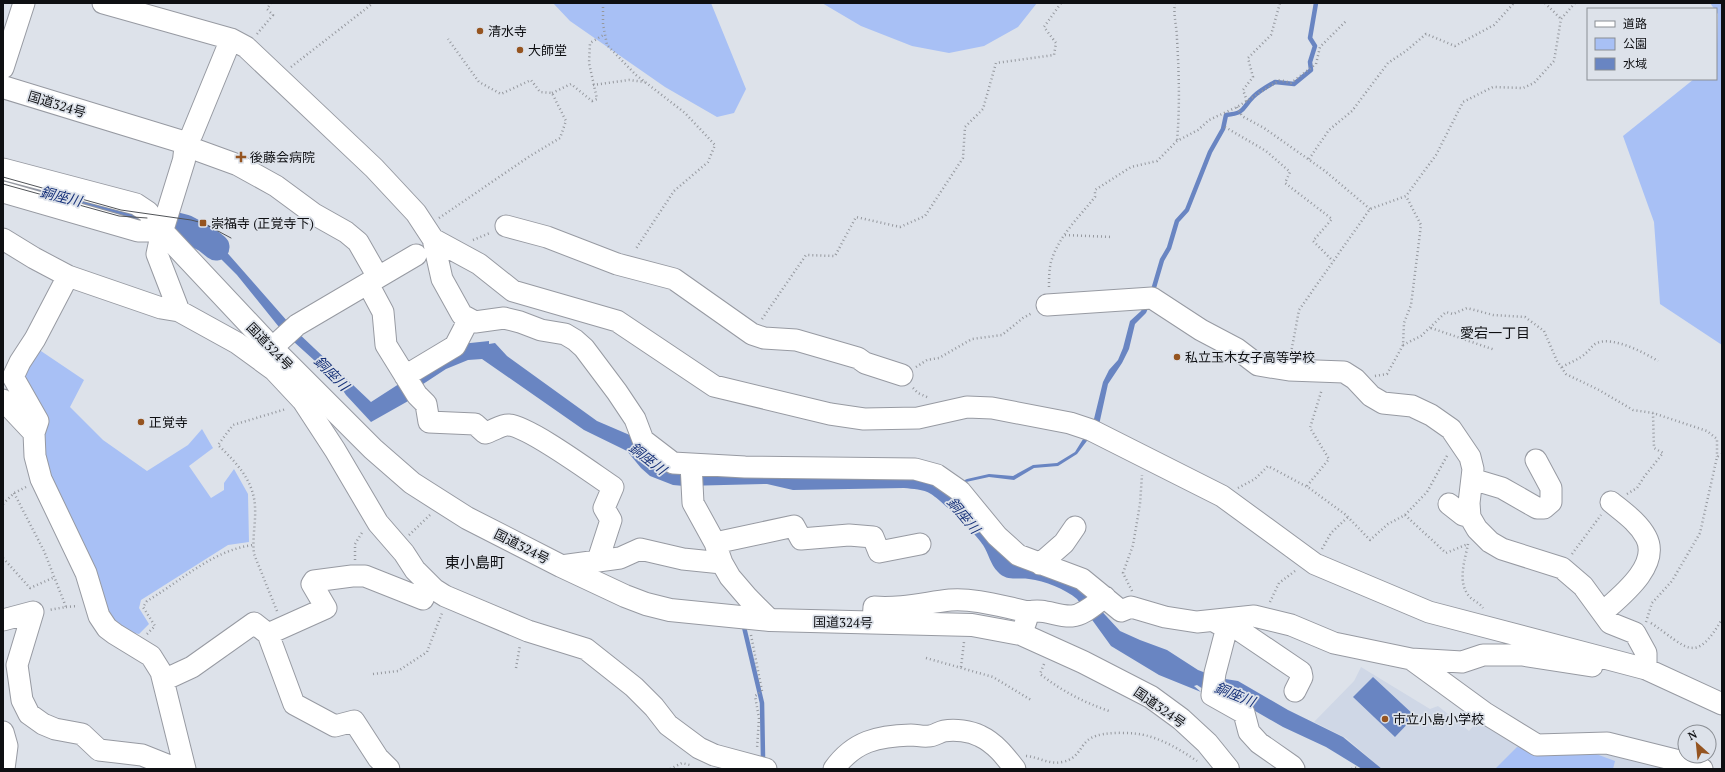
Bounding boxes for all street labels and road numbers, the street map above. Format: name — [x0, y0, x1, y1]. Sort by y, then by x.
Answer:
street label: 国道324号 — [26, 87, 88, 121]
street label: 国道324号 — [243, 318, 297, 374]
street label: 国道324号 — [491, 524, 553, 568]
street label: 国道324号 — [813, 612, 873, 632]
street label: 国道324号 — [1130, 682, 1190, 732]

